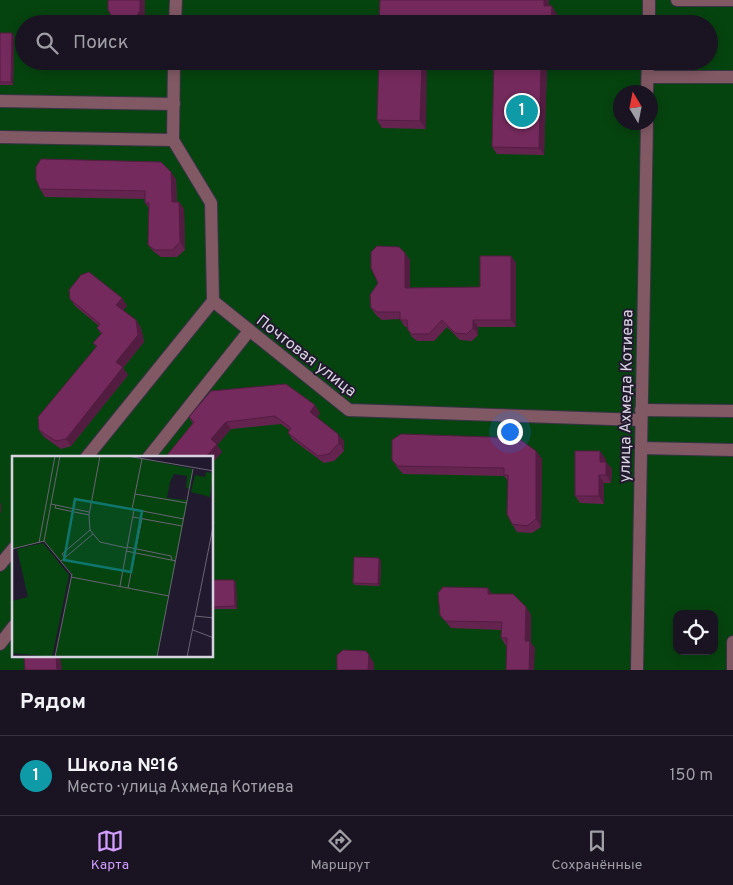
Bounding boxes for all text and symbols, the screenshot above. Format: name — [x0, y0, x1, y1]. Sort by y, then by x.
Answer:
search box — [15, 15, 718, 70]
icon: search — [33, 29, 61, 57]
text: Поиск — [73, 31, 129, 55]
north arrow — [613, 85, 658, 130]
pin: 1 — [506, 92, 538, 130]
street label: улица Ахмеда Котиева — [615, 309, 639, 483]
street label: Почтовая улица — [252, 311, 360, 402]
your location — [497, 419, 523, 445]
inset map — [12, 456, 214, 658]
map controls — [673, 610, 718, 655]
button: locate — [673, 610, 718, 655]
text: Рядом — [20, 689, 86, 716]
text: Школа №16 — [67, 754, 178, 778]
text: 1 — [33, 766, 39, 786]
text: 150 m — [670, 766, 713, 786]
text: Место · улица Ахмеда Котиева — [67, 778, 294, 798]
tab: Карта — [91, 827, 129, 874]
tab: Маршрут — [310, 827, 370, 874]
tab: Сохранённые — [551, 827, 642, 874]

